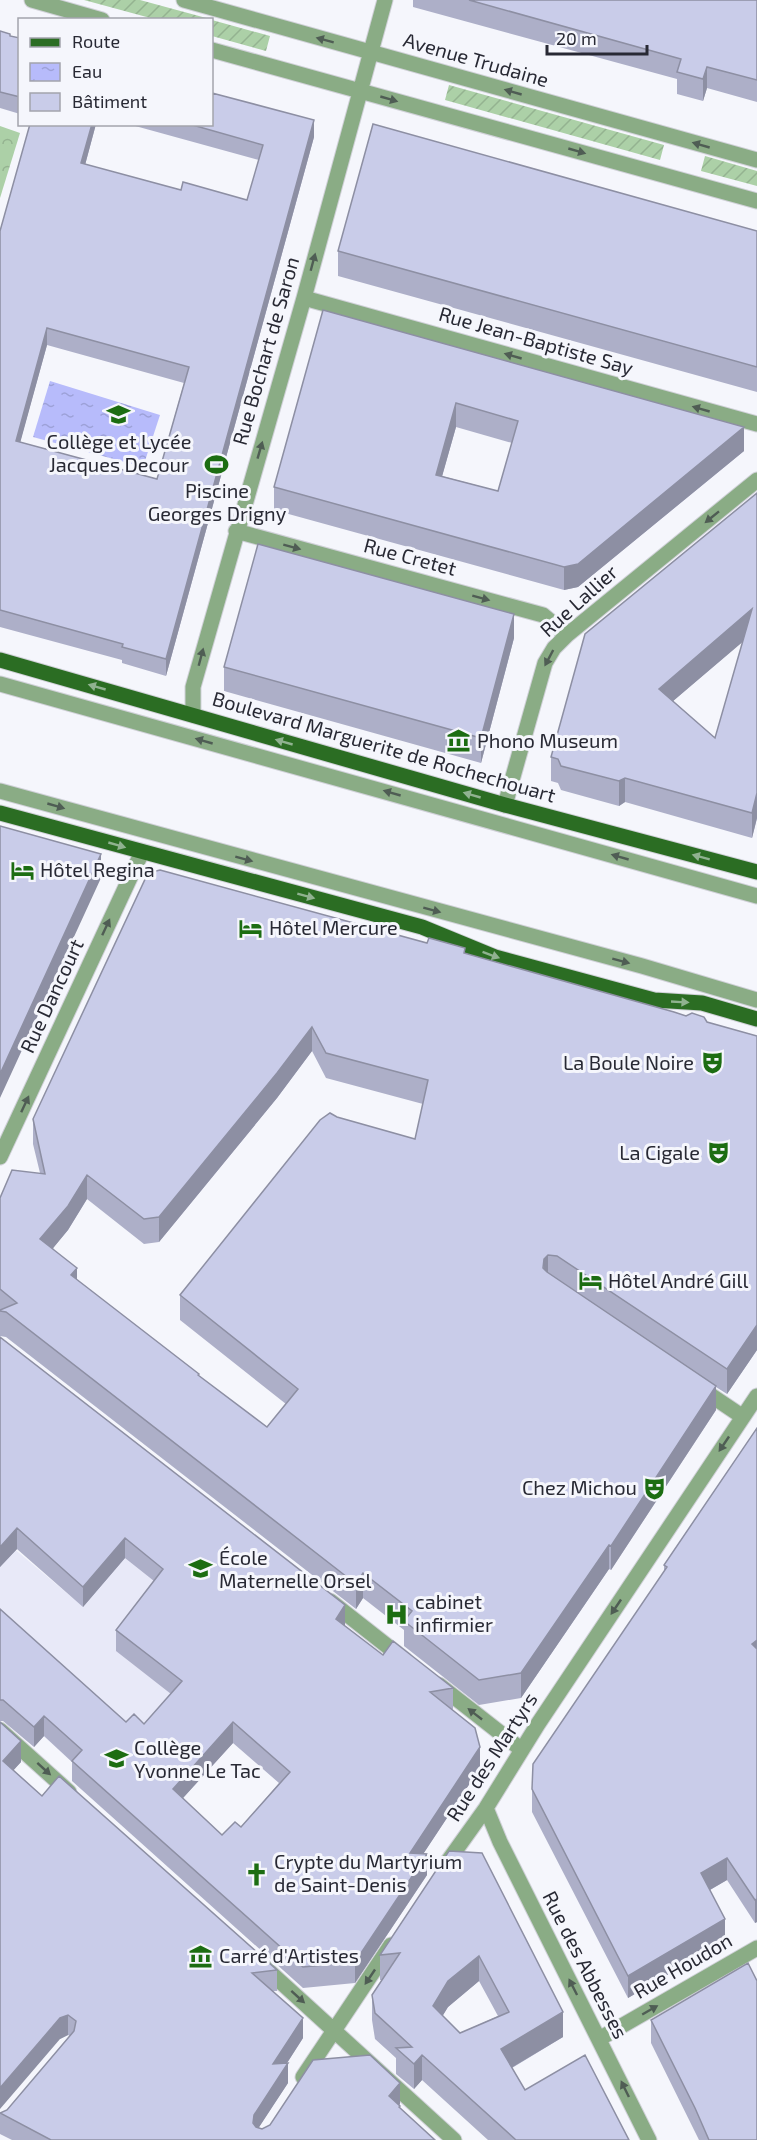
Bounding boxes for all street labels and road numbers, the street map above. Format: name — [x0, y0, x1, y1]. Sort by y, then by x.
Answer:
street label: Avenue Trudaine — [401, 27, 552, 91]
street label: Rue Bochart de Saron — [227, 254, 303, 448]
street label: Rue Jean-Baptiste Say — [436, 301, 637, 379]
street label: Rue Cretet — [361, 532, 460, 580]
street label: Rue Lallier — [535, 559, 622, 641]
street label: Boulevard Marguerite de Rochechouart — [210, 685, 559, 807]
street label: Rue Dancourt — [14, 934, 88, 1056]
street label: Rue des Martyrs — [441, 1688, 542, 1825]
street label: Rue des Abbesses — [538, 1887, 633, 2042]
street label: Rue Houdon — [629, 1927, 736, 2003]

